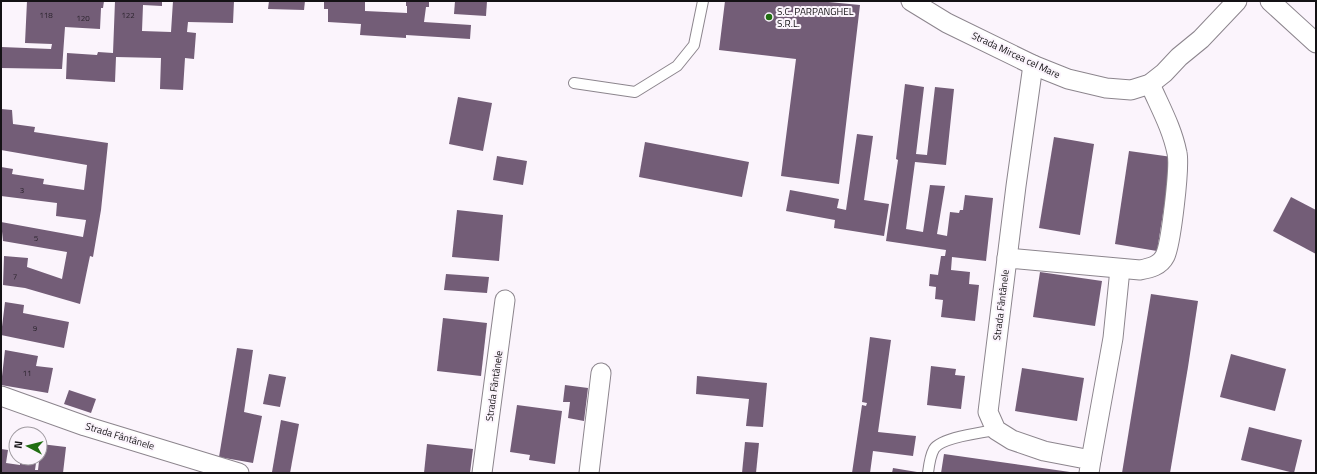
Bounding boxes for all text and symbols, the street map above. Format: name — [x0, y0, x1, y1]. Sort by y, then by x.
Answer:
place label: S.C. PARPANGHEL S.R.L. — [777, 4, 854, 31]
house number: 118 — [39, 9, 53, 21]
house number: 122 — [121, 9, 135, 21]
house number: 120 — [76, 12, 90, 24]
marker: S.C. PARPANGHEL S.R.L. — [764, 12, 774, 22]
street label: Strada Mircea cel Mare — [969, 28, 1063, 82]
house number: 3 — [20, 184, 24, 196]
house number: 5 — [34, 232, 39, 244]
street label: Strada Fântânele — [989, 269, 1013, 341]
house number: 7 — [13, 270, 17, 282]
house number: 9 — [33, 322, 38, 334]
street label: Strada Fântânele — [482, 350, 506, 422]
house number: 11 — [23, 367, 31, 379]
street label: Strada Fântânele — [84, 418, 156, 454]
north arrow — [8, 426, 48, 466]
text: N — [10, 440, 26, 450]

